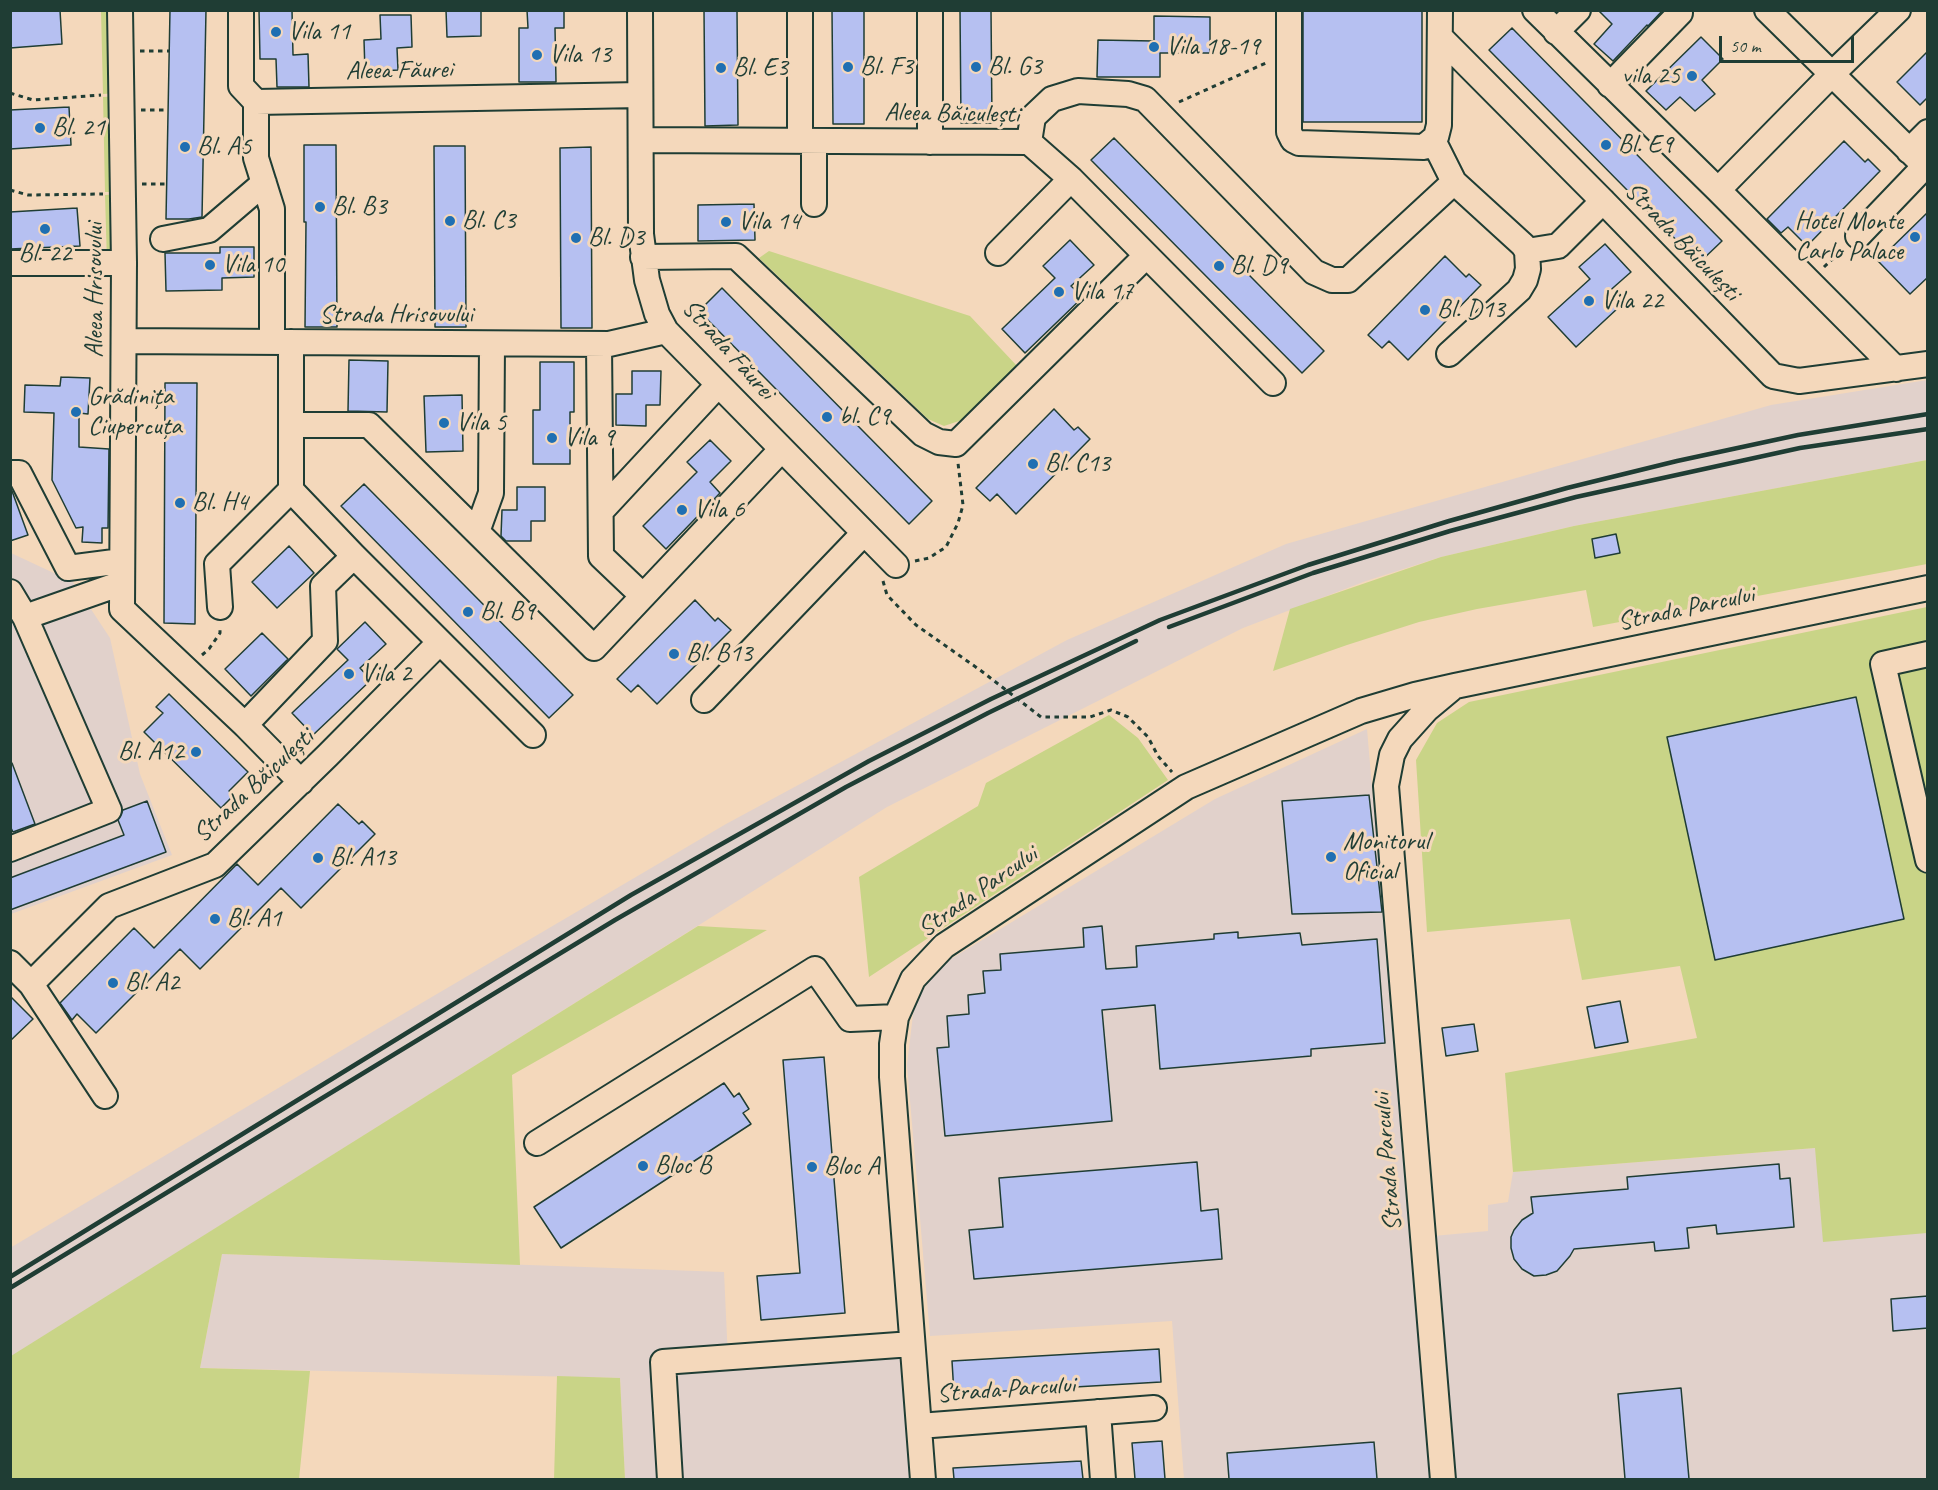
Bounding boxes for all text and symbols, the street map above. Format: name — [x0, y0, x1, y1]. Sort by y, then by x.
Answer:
place label: Vila 11 — [288, 16, 350, 48]
scale bar — [1722, 24, 1857, 62]
marker: Vila 11 — [269, 25, 283, 39]
place label: Vila 18-19 — [1166, 31, 1260, 63]
text: 50 m — [1730, 35, 1761, 57]
place label: Vila 13 — [549, 39, 611, 71]
marker: Vila 18-19 — [1147, 40, 1161, 54]
marker: Vila 13 — [530, 48, 544, 62]
place label: Bl. F3 — [860, 51, 913, 83]
place label: Bl. G3 — [988, 51, 1042, 83]
place label: Bl. E3 — [733, 52, 788, 84]
street label: Aleea Făurei — [345, 54, 453, 88]
marker: Bl. F3 — [841, 60, 855, 74]
marker: Bl. G3 — [969, 60, 983, 74]
place label: vila 25 — [1622, 60, 1680, 92]
marker: Bl. E3 — [714, 61, 728, 75]
marker: vila 25 — [1685, 69, 1699, 83]
street label: Aleea Băiculești — [884, 97, 1020, 131]
place label: Bl. 21 — [52, 112, 105, 144]
marker: Bl. 21 — [33, 121, 47, 135]
place label: Bl. E9 — [1618, 129, 1673, 161]
place label: Bl. A5 — [197, 131, 251, 163]
marker: Bl. E9 — [1599, 138, 1613, 152]
marker: Bl. A5 — [178, 140, 192, 154]
street label: Strada Băiculești — [1618, 176, 1746, 308]
place label: Bl. B3 — [332, 191, 387, 223]
marker: Bl. B3 — [313, 200, 327, 214]
place label: Bl. C3 — [462, 205, 516, 237]
place label: Vila 14 — [738, 206, 800, 238]
place label: Hotel Monte Carlo Palace — [1795, 206, 1903, 268]
marker: Bl. C3 — [443, 214, 457, 228]
marker: Vila 14 — [719, 215, 733, 229]
marker: Bl. 22 — [38, 222, 52, 236]
street label: Aleea Hrisovului — [79, 222, 111, 358]
place label: Bl. D3 — [588, 222, 644, 254]
marker: Hotel Monte Carlo Palace — [1908, 230, 1922, 244]
marker: Bl. D3 — [569, 231, 583, 245]
place label: Bl. 22 — [18, 238, 72, 270]
place label: Vila 10 — [222, 249, 284, 281]
place label: Bl. D9 — [1231, 250, 1287, 282]
marker: Vila 10 — [203, 258, 217, 272]
marker: Bl. D9 — [1212, 259, 1226, 273]
place label: Vila 17 — [1071, 276, 1133, 308]
marker: Vila 17 — [1052, 285, 1066, 299]
place label: Vila 22 — [1601, 285, 1663, 317]
street label: Strada Făurei — [675, 293, 781, 407]
place label: Bl. D13 — [1437, 294, 1505, 326]
marker: Vila 22 — [1582, 294, 1596, 308]
street label: Strada Hrisovului — [319, 299, 473, 331]
marker: Bl. D13 — [1418, 303, 1432, 317]
place label: Grădinița Ciupercuța — [88, 381, 182, 442]
place label: bl. C9 — [839, 401, 890, 433]
marker: Grădinița Ciupercuța — [69, 405, 83, 419]
place label: Vila 5 — [456, 407, 506, 439]
marker: bl. C9 — [820, 410, 834, 424]
marker: Vila 5 — [437, 416, 451, 430]
place label: Vila 9 — [564, 422, 614, 454]
marker: Vila 9 — [545, 431, 559, 445]
place label: Bl. C13 — [1045, 448, 1110, 480]
marker: Bl. C13 — [1026, 457, 1040, 471]
place label: Bl. H4 — [192, 487, 248, 519]
place label: Vila 6 — [694, 494, 744, 526]
marker: Bl. H4 — [173, 496, 187, 510]
marker: Vila 6 — [675, 503, 689, 517]
street label: Strada Parcului — [1615, 579, 1757, 639]
place label: Bl. B9 — [480, 596, 535, 628]
marker: Bl. B9 — [461, 605, 475, 619]
place label: Bl. B13 — [686, 638, 753, 670]
marker: Bl. B13 — [667, 647, 681, 661]
place label: Vila 2 — [361, 658, 411, 690]
marker: Vila 2 — [342, 667, 356, 681]
street label: Strada Băiculești — [187, 722, 321, 850]
place label: Bl. A12 — [118, 736, 184, 768]
marker: Bl. A12 — [189, 745, 203, 759]
place label: Monitorul Oficial — [1343, 826, 1429, 888]
street label: Strada Parcului — [912, 839, 1044, 945]
place label: Bl. A13 — [330, 842, 396, 874]
marker: Monitorul Oficial — [1324, 850, 1338, 864]
marker: Bl. A13 — [311, 851, 325, 865]
place label: Bl. A1 — [227, 903, 281, 935]
marker: Bl. A1 — [208, 912, 222, 926]
place label: Bl. A2 — [125, 967, 179, 999]
marker: Bl. A2 — [106, 976, 120, 990]
street label: Strada Parcului — [1366, 1092, 1410, 1232]
place label: Bloc B — [655, 1150, 711, 1182]
place label: Bloc A — [824, 1151, 880, 1183]
marker: Bloc B — [636, 1159, 650, 1173]
marker: Bloc A — [805, 1160, 819, 1174]
street label: Strada Parcului — [936, 1370, 1076, 1410]

